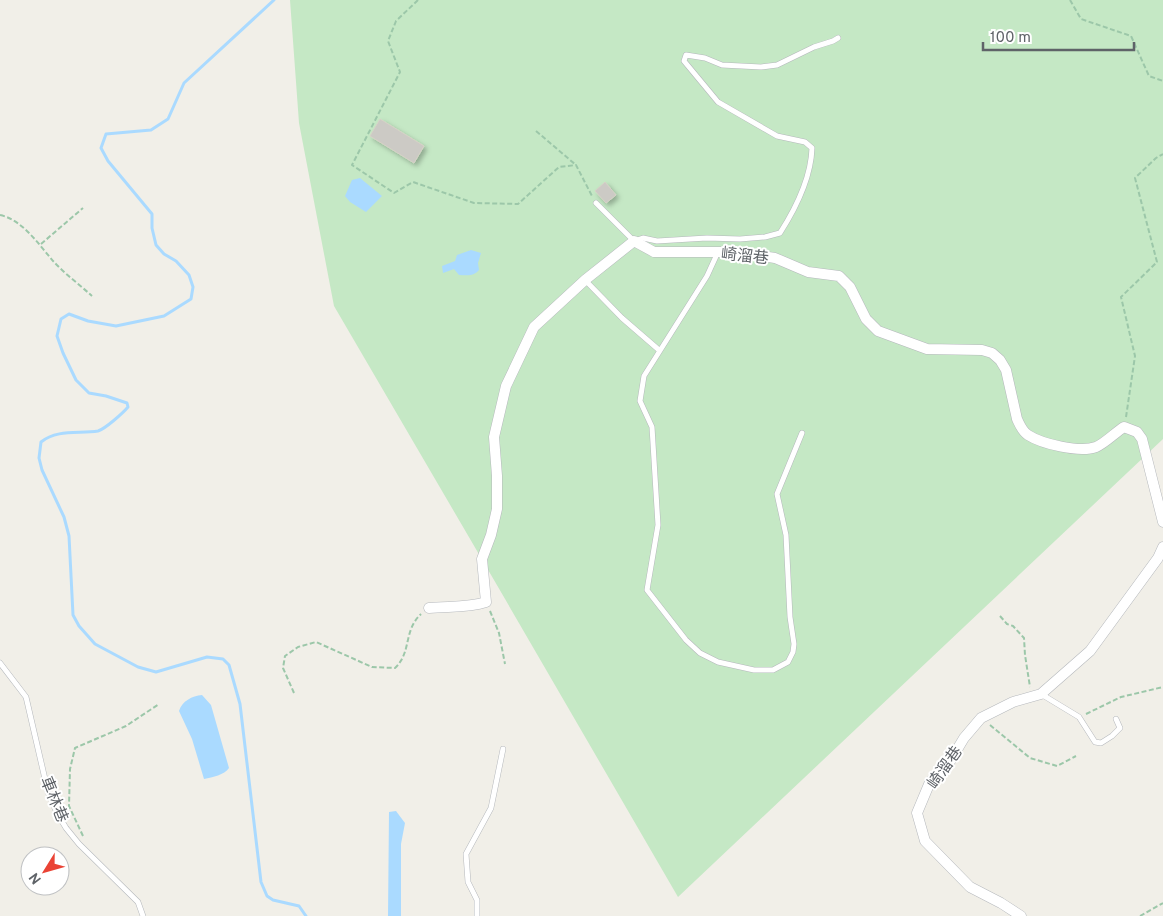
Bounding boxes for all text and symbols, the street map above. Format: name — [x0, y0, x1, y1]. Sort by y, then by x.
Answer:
scale bar — [983, 20, 1134, 52]
text: 100 m — [990, 29, 1031, 48]
street label: 崎溜巷 — [720, 245, 770, 269]
street label: 崎溜巷 — [924, 743, 968, 794]
street label: 車林巷 — [35, 774, 71, 826]
north arrow — [20, 846, 70, 896]
text: N — [26, 869, 46, 887]

